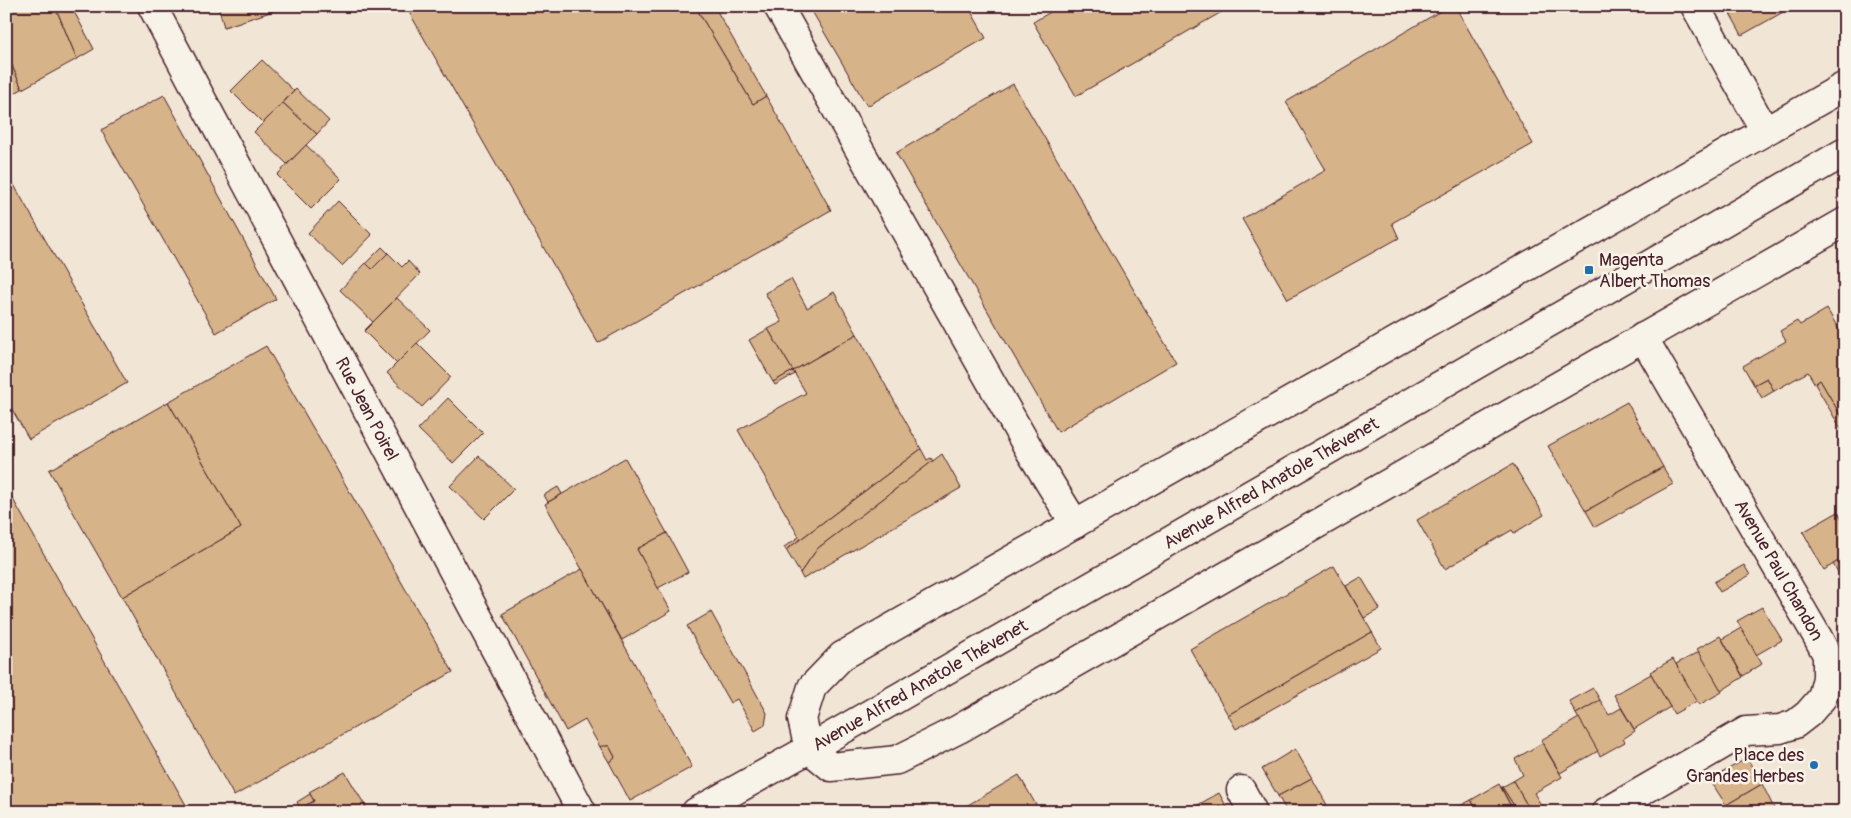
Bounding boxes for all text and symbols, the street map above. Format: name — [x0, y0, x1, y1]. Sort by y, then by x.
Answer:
place label: Magenta Albert Thomas — [1599, 249, 1710, 293]
marker: Magenta Albert Thomas — [1583, 264, 1595, 276]
street label: Rue Jean Poirel — [330, 354, 403, 465]
street label: Avenue Alfred Anatole Thévenet — [1159, 412, 1384, 555]
street label: Avenue Paul Chandon — [1729, 495, 1828, 645]
street label: Avenue Alfred Anatole Thévenet — [808, 614, 1033, 757]
place label: Place des Grandes Herbes — [1686, 744, 1804, 788]
marker: Place des Grandes Herbes — [1808, 759, 1820, 771]

